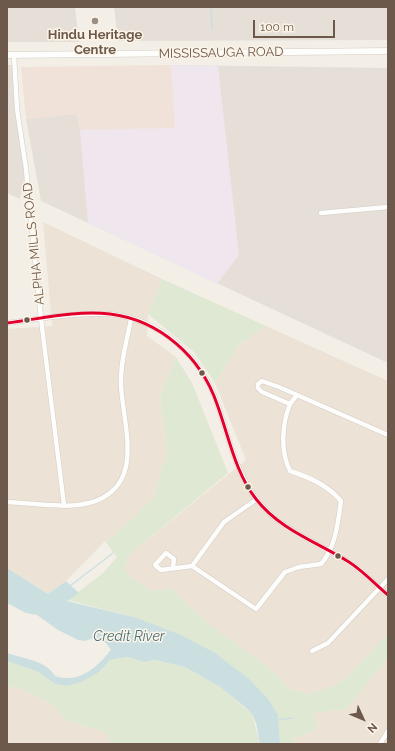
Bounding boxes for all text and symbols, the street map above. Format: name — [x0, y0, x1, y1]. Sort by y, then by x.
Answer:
scale bar — [255, 12, 337, 38]
marker: Hindu Heritage Centre — [90, 16, 100, 26]
text: 100 m — [260, 20, 294, 34]
place label: Hindu Heritage Centre — [48, 27, 142, 58]
street label: MISSISSAUGA ROAD — [158, 44, 284, 62]
street label: ALPHA MILLS ROAD — [20, 182, 48, 306]
unlabelled marker — [22, 315, 32, 325]
unlabelled marker — [197, 368, 207, 378]
unlabelled marker — [243, 482, 253, 492]
unlabelled marker — [333, 551, 343, 561]
water label: Credit River — [93, 629, 165, 645]
north arrow — [343, 699, 383, 739]
text: N — [364, 720, 380, 735]

